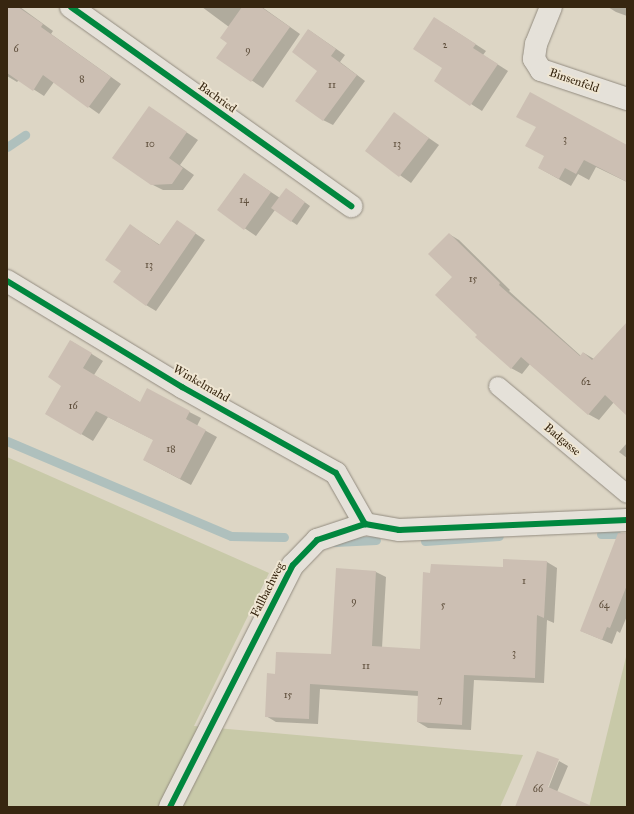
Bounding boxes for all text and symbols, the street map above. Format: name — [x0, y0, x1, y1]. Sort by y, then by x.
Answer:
house number: 2 — [443, 40, 447, 52]
house number: 6 — [13, 44, 19, 56]
house number: 9 — [245, 45, 251, 57]
street label: Binsenfeld — [547, 66, 601, 96]
house number: 8 — [79, 74, 85, 86]
street label: Bachried — [195, 80, 239, 116]
house number: 11 — [328, 80, 336, 92]
house number: 3 — [563, 134, 567, 146]
house number: 10 — [145, 139, 155, 151]
house number: 13 — [393, 139, 401, 151]
house number: 14 — [239, 195, 249, 207]
house number: 13 — [145, 260, 153, 272]
house number: 15 — [469, 274, 477, 286]
street label: Winkelmahd — [170, 362, 232, 406]
house number: 62 — [581, 377, 591, 389]
house number: 16 — [68, 401, 78, 413]
street label: Badgasse — [541, 421, 583, 459]
house number: 18 — [166, 444, 176, 456]
street label: Fallbachweg — [248, 560, 288, 620]
house number: 1 — [522, 576, 526, 588]
house number: 9 — [351, 596, 357, 608]
house number: 5 — [441, 600, 445, 612]
house number: 64 — [599, 600, 609, 612]
house number: 3 — [512, 648, 516, 660]
house number: 11 — [362, 661, 370, 673]
house number: 15 — [284, 690, 292, 702]
house number: 7 — [437, 695, 443, 707]
house number: 66 — [533, 784, 543, 796]

